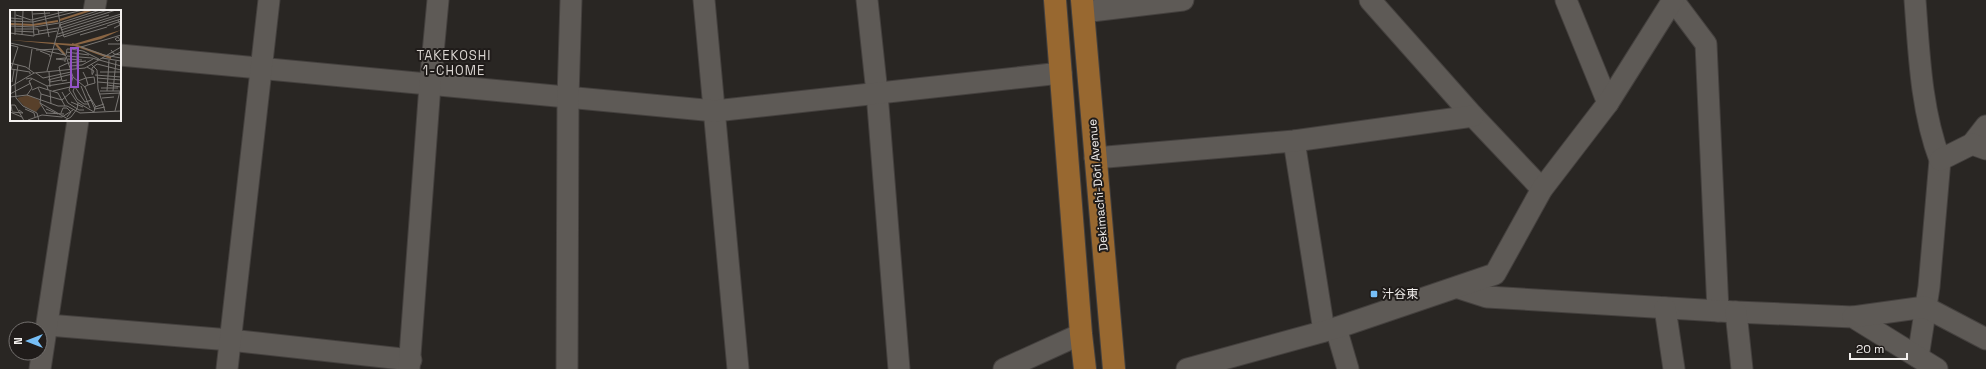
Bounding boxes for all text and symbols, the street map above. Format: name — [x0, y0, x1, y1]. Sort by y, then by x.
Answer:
inset map — [10, 10, 121, 121]
district label: TAKEKOSHI 1-CHOME — [416, 47, 492, 79]
street label: Dekimachi-Dōri Avenue — [1084, 118, 1112, 252]
place label: 汁谷東 — [1382, 286, 1418, 302]
marker: 汁谷東 — [1369, 289, 1379, 299]
north arrow — [8, 321, 48, 361]
scale bar — [1850, 335, 1907, 361]
text: N — [11, 337, 25, 345]
text: 20 m — [1856, 341, 1884, 357]

